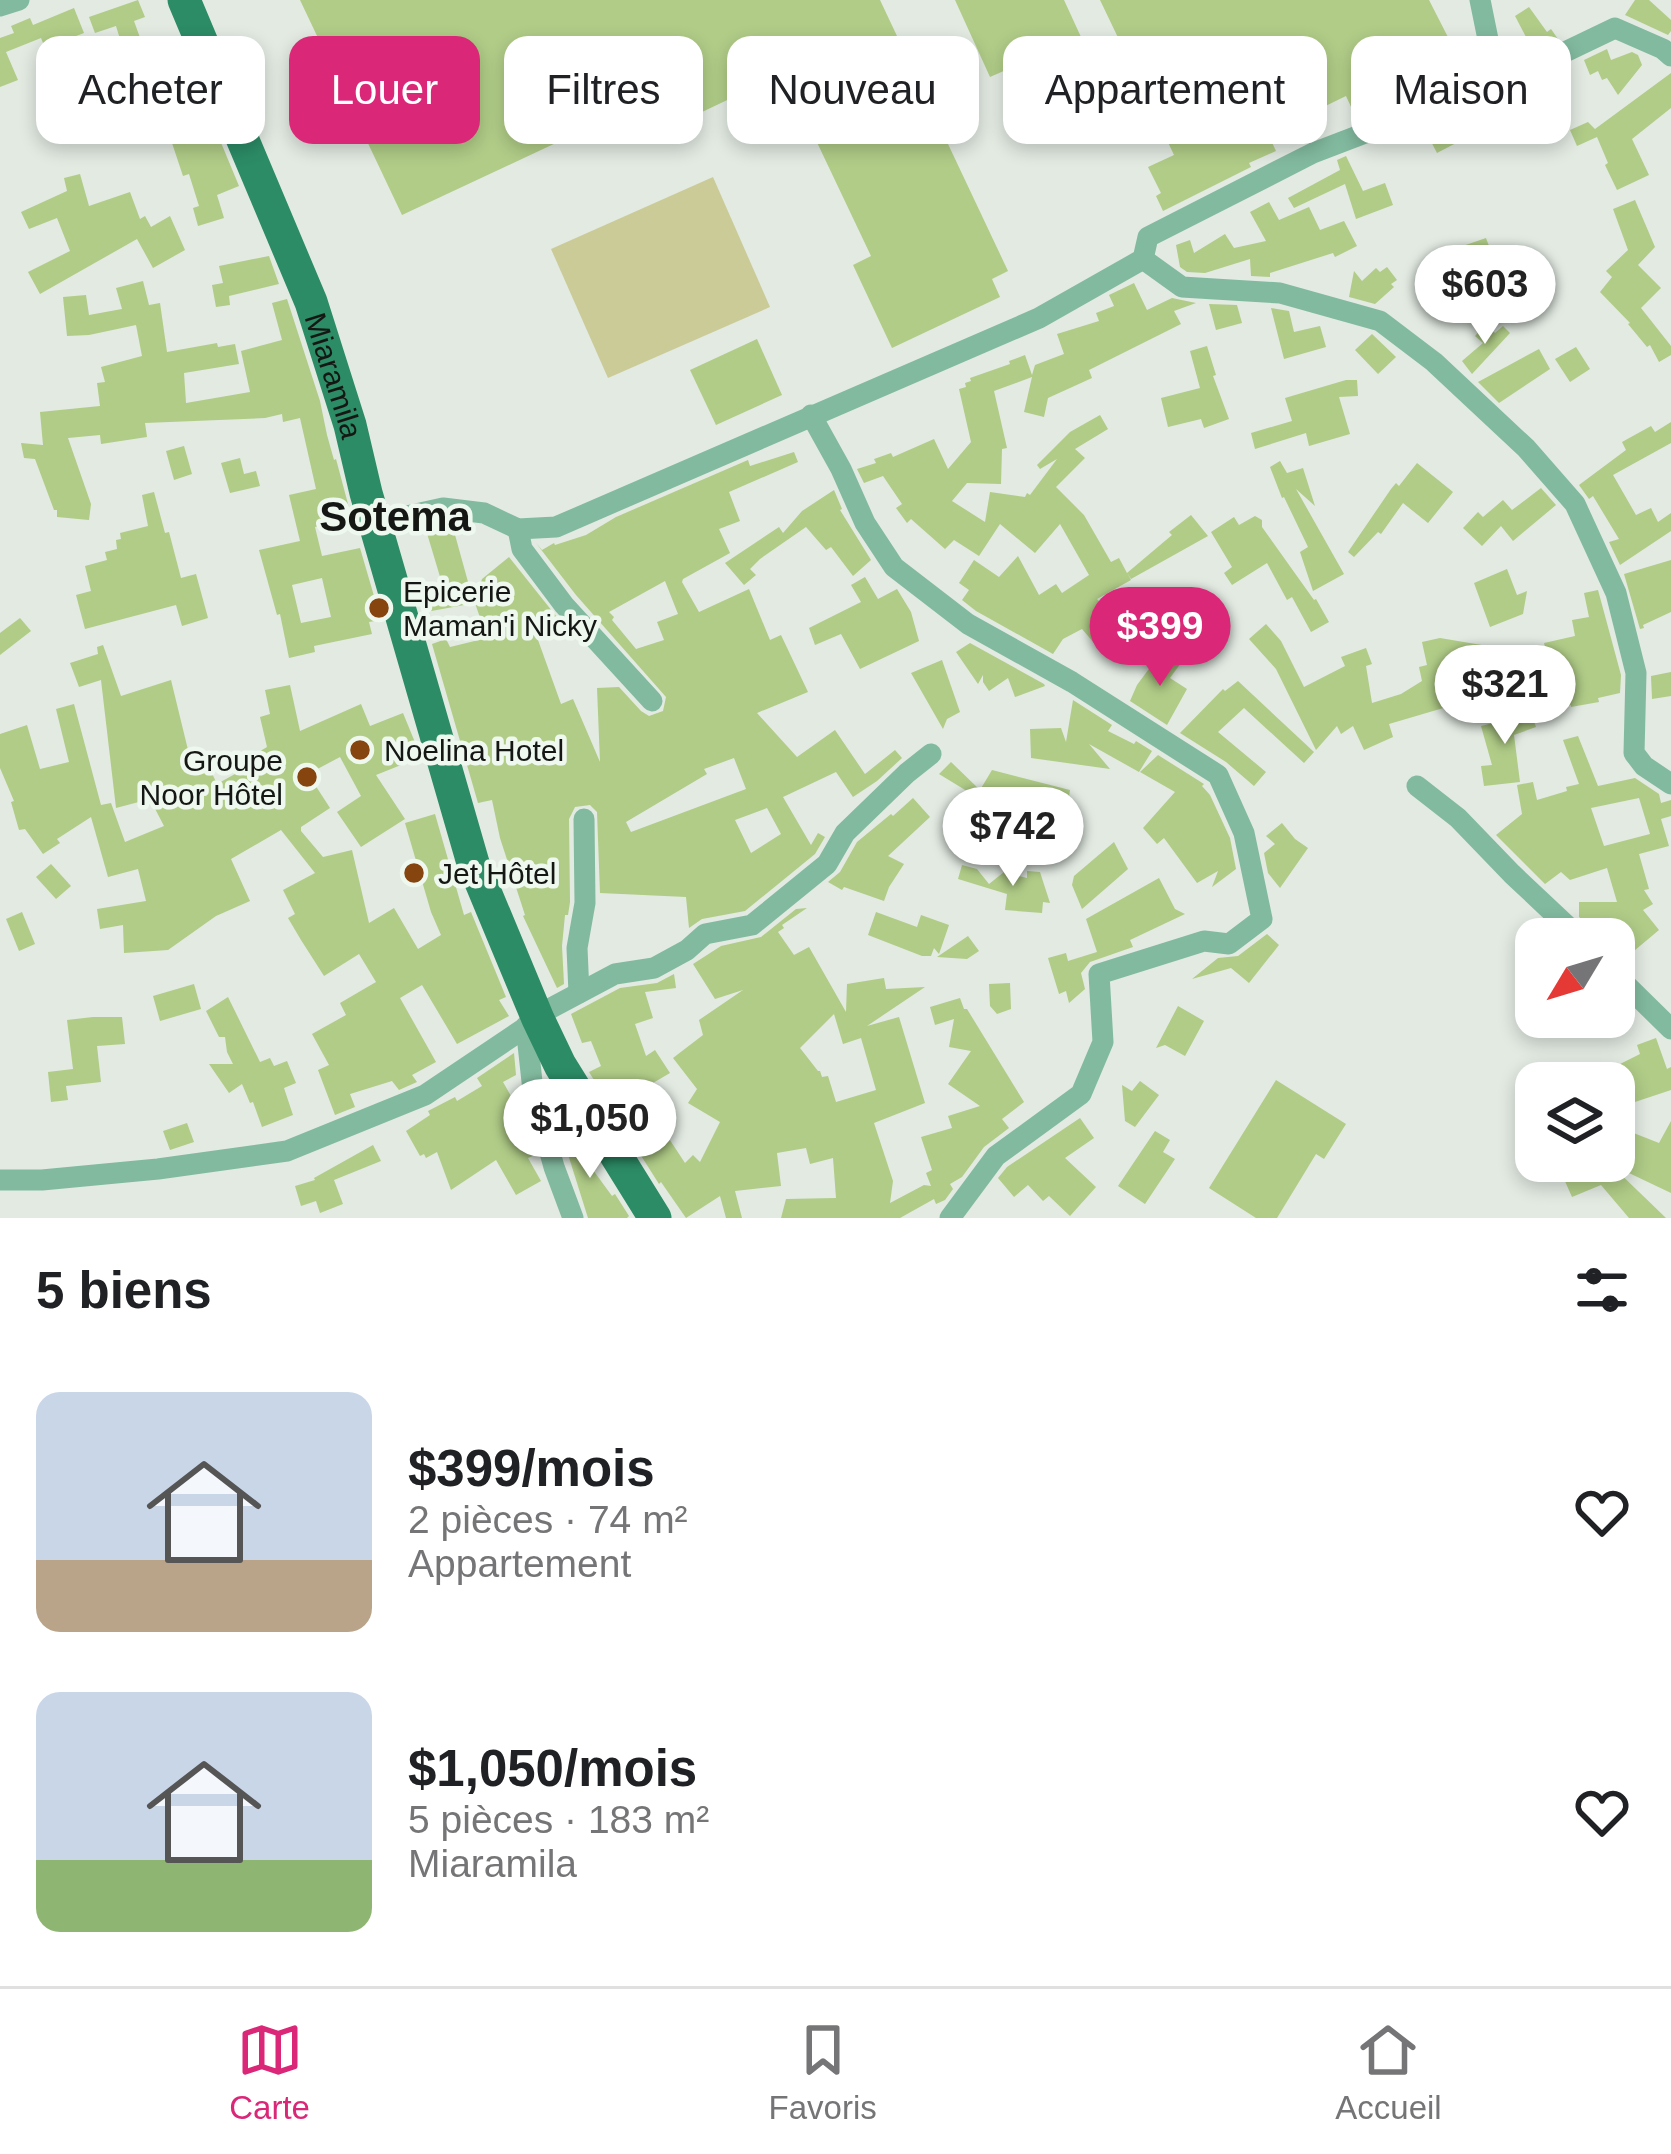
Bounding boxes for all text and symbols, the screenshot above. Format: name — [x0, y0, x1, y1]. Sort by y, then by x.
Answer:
chip: Acheter — [36, 36, 265, 144]
chip: Louer — [289, 36, 480, 144]
chip: Filtres — [504, 36, 703, 144]
chip: Nouveau — [727, 36, 979, 144]
chip: Appartement — [1003, 36, 1327, 144]
chip: Maison — [1351, 36, 1571, 144]
pin: $603 — [1414, 245, 1556, 347]
text: $603 — [1442, 262, 1528, 305]
street label: Miaramila — [299, 309, 369, 442]
district label: Sotema — [319, 493, 471, 540]
place label: Epicerie Maman'i Nicky — [403, 575, 597, 642]
pin: $399 — [1089, 587, 1231, 689]
marker: Epicerie Maman'i Nicky — [366, 595, 392, 621]
text: $399 — [1117, 604, 1203, 647]
pin: $321 — [1434, 645, 1576, 747]
text: $321 — [1462, 662, 1548, 705]
place label: Noelina Hotel — [384, 734, 564, 767]
marker: Noelina Hotel — [347, 737, 373, 763]
place label: Groupe Noor Hôtel — [140, 744, 283, 811]
marker: Groupe Noor Hôtel — [294, 764, 320, 790]
pin: $742 — [942, 787, 1084, 889]
text: $742 — [970, 804, 1056, 847]
place label: Jet Hôtel — [438, 857, 556, 890]
marker: Jet Hôtel — [401, 860, 427, 886]
north arrow — [1515, 918, 1635, 1038]
map controls — [1515, 918, 1635, 1182]
button: layers — [1515, 1062, 1635, 1182]
pin: $1,050 — [492, 1079, 688, 1181]
text: $1,050 — [530, 1096, 650, 1139]
icon: filters — [1569, 1257, 1635, 1323]
text: 5 biens — [36, 1262, 212, 1319]
icon: home — [132, 1440, 276, 1584]
text: $399/mois — [408, 1440, 655, 1497]
icon: heart — [1569, 1479, 1635, 1545]
text: 2 pièces · 74 m² — [408, 1498, 688, 1541]
text: Appartement — [408, 1542, 631, 1585]
icon: home — [132, 1740, 276, 1884]
text: $1,050/mois — [408, 1740, 697, 1797]
icon: heart — [1569, 1779, 1635, 1845]
text: 5 pièces · 183 m² — [408, 1798, 709, 1841]
text: Miaramila — [408, 1842, 577, 1885]
tab: Carte — [229, 2017, 310, 2127]
tab: Favoris — [769, 2017, 877, 2127]
tab: Accueil — [1335, 2017, 1442, 2127]

